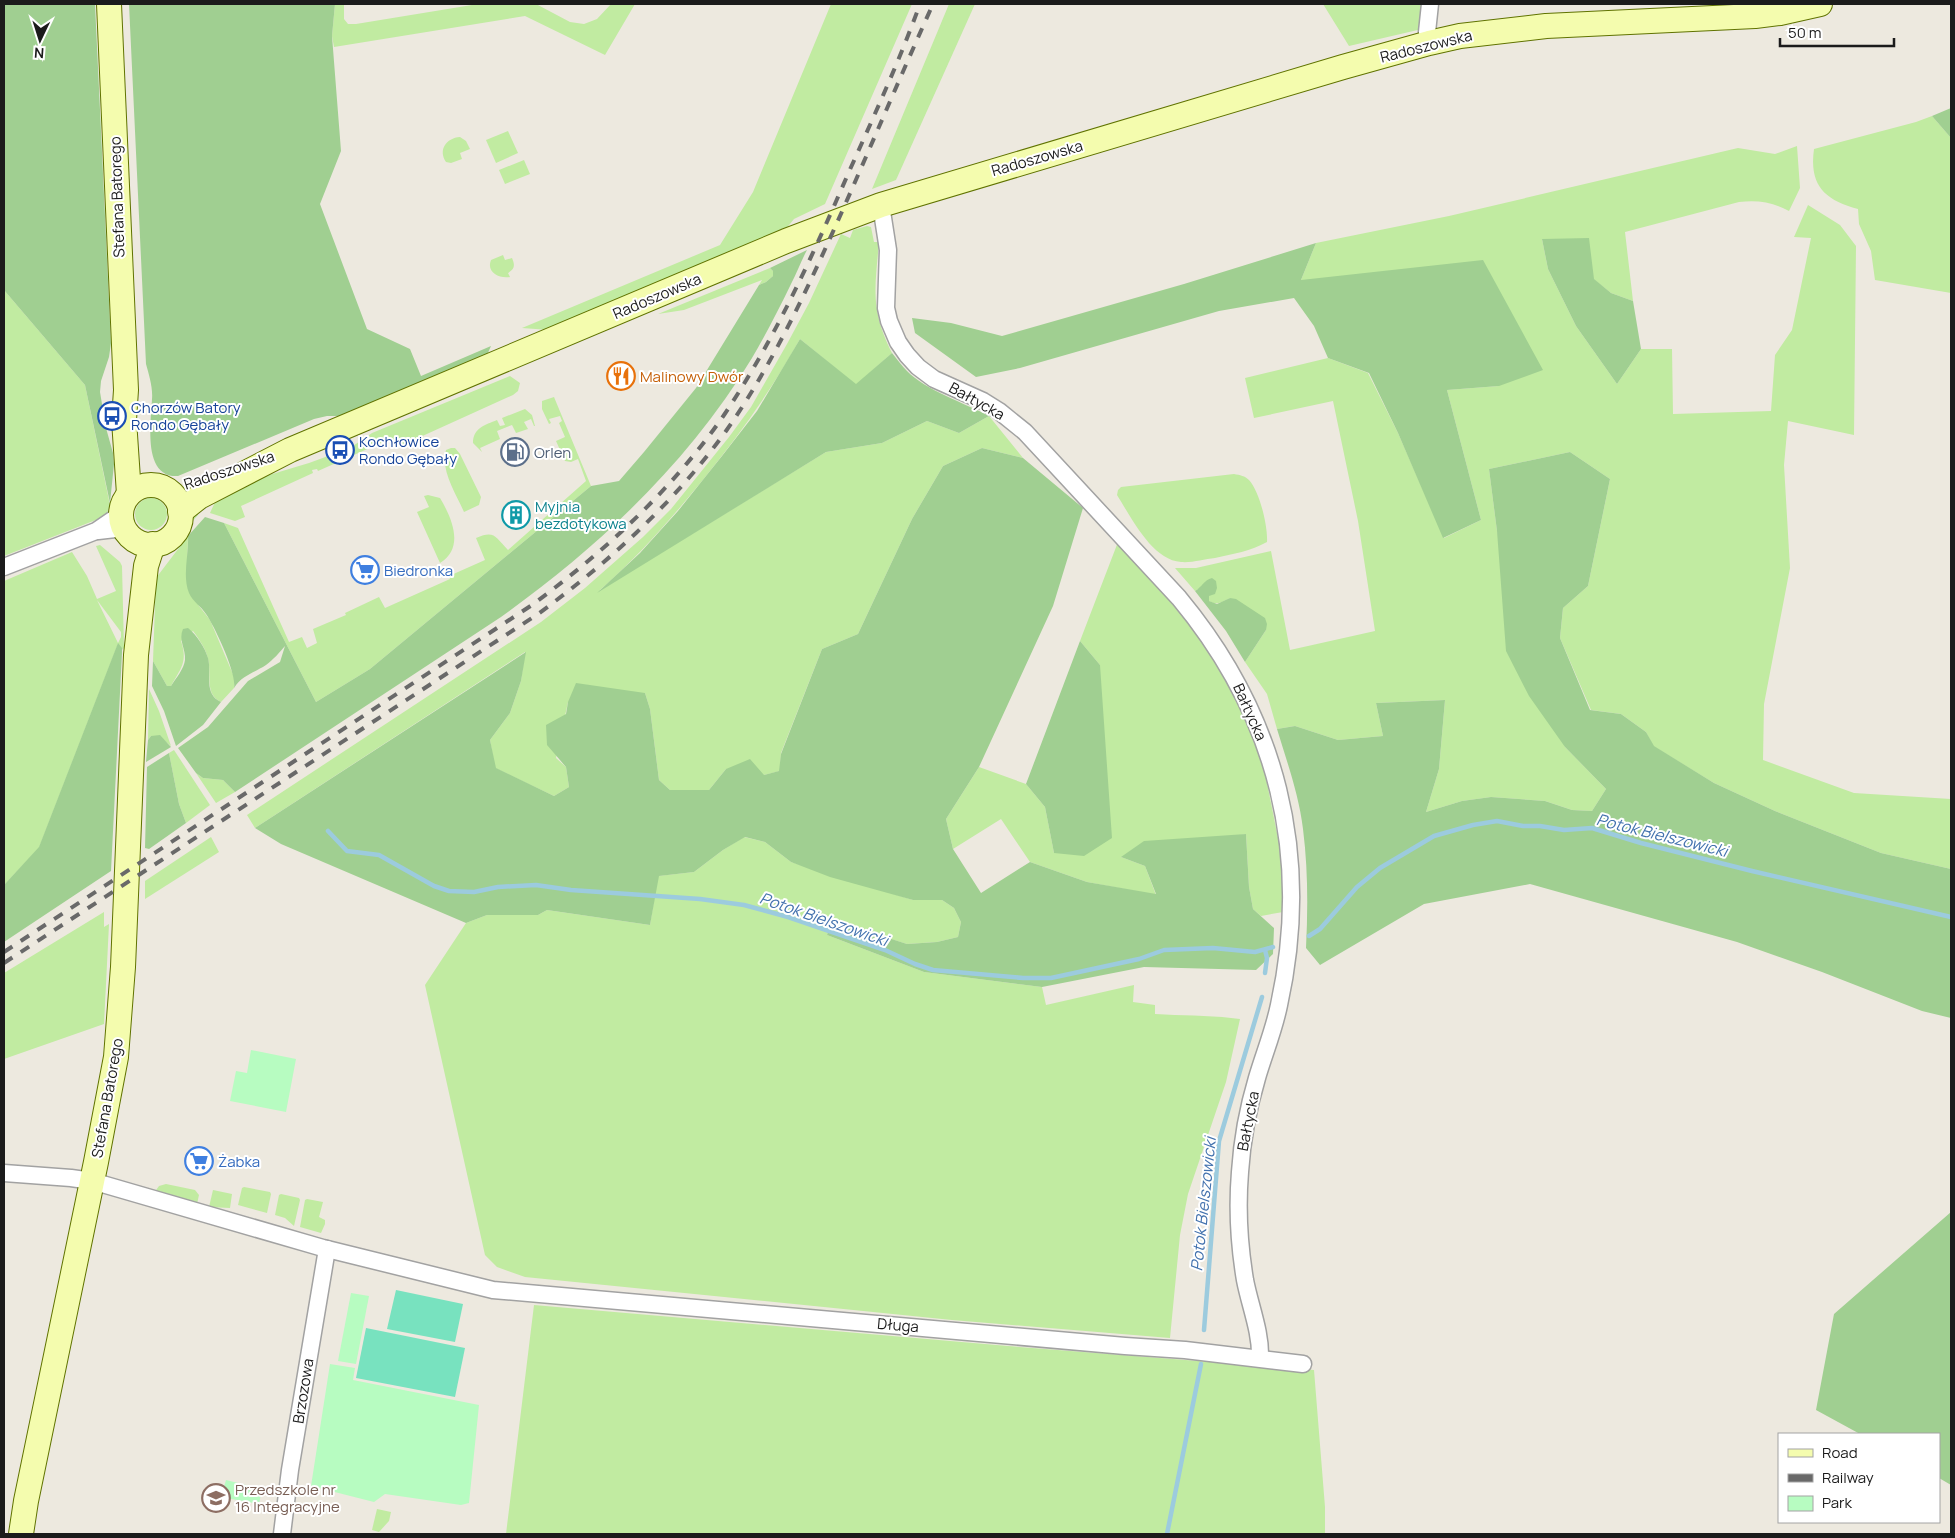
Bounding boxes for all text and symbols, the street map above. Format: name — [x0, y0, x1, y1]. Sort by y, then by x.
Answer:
north arrow — [15, 15, 65, 65]
scale bar — [1780, 15, 1894, 47]
text: 50 m — [1788, 22, 1822, 43]
street label: Radoszowska — [1378, 24, 1474, 68]
text: N — [33, 44, 45, 63]
street label: Radoszowska — [989, 135, 1085, 181]
street label: Stefana Batorego — [104, 136, 130, 258]
street label: Radoszowska — [610, 268, 704, 324]
restaurant icon: Malinowy Dwór — [606, 361, 636, 391]
place label: Malinowy Dwór — [640, 366, 744, 387]
street label: Bałtycka — [945, 377, 1009, 425]
place label: Chorzów Batory Rondo Gębały — [131, 397, 241, 435]
bus stop icon: Chorzów Batory Rondo Gębały — [97, 401, 127, 431]
place label: Kochłowice Rondo Gębały — [359, 431, 457, 469]
bus stop icon: Kochłowice Rondo Gębały — [325, 435, 355, 465]
fuel station icon: Orlen — [500, 437, 530, 467]
place label: Orlen — [534, 442, 571, 463]
street label: Radoszowska — [181, 445, 277, 495]
place label: Myjnia bezdotykowa — [535, 496, 627, 534]
building icon: Myjnia bezdotykowa — [501, 500, 531, 530]
supermarket icon: Biedronka — [350, 555, 380, 585]
place label: Biedronka — [384, 560, 453, 581]
street label: Bałtycka — [1228, 680, 1272, 744]
water label: Potok Bielszowicki — [1594, 808, 1732, 862]
water label: Potok Bielszowicki — [757, 887, 893, 952]
street label: Stefana Batorego — [86, 1036, 128, 1160]
street label: Bałtycka — [1232, 1089, 1264, 1153]
water label: Potok Bielszowicki — [1185, 1134, 1221, 1272]
supermarket icon: Żabka — [184, 1146, 214, 1176]
place label: Żabka — [218, 1151, 260, 1172]
street label: Długa — [876, 1313, 920, 1337]
street label: Brzozowa — [287, 1357, 319, 1425]
legend — [1778, 1433, 1940, 1523]
text: Road — [1822, 1442, 1858, 1463]
text: Railway — [1822, 1467, 1874, 1488]
place label: Przedszkole nr 16 Integracyjne — [235, 1479, 340, 1517]
school or university icon: Przedszkole nr 16 Integracyjne — [201, 1483, 231, 1513]
text: Park — [1822, 1492, 1852, 1513]

